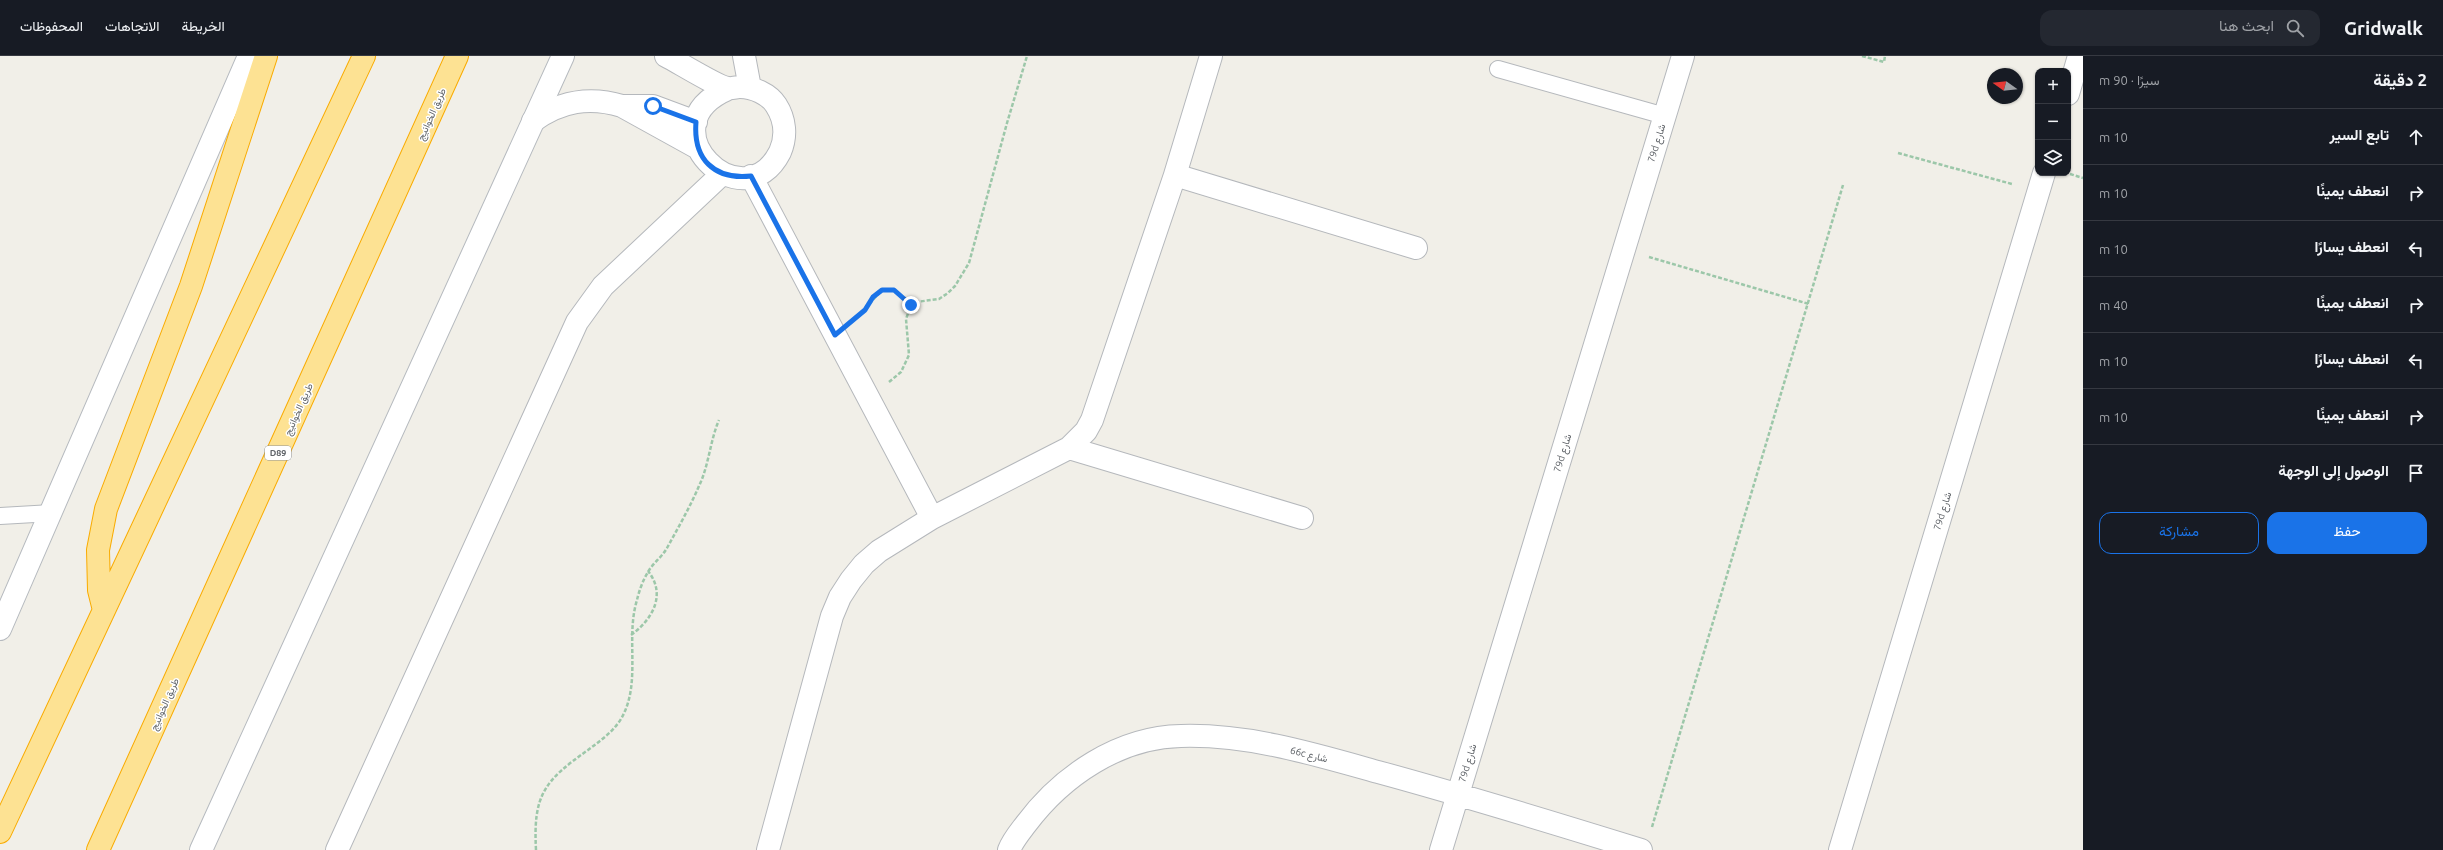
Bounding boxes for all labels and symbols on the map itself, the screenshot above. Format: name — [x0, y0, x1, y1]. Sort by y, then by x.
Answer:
north arrow — [1987, 68, 2023, 104]
street label: طريق الخوانيج — [415, 86, 449, 143]
route start — [644, 97, 662, 115]
street label: 79d شارع — [1645, 123, 1669, 164]
route end — [902, 296, 920, 314]
street label: طريق الخوانيج — [282, 381, 316, 438]
street label: 79d شارع — [1551, 433, 1575, 474]
road number: D89 — [265, 446, 291, 460]
street label: 79d شارع — [1931, 491, 1955, 532]
street label: طريق الخوانيج — [148, 676, 182, 733]
street label: 79d شارع — [1456, 743, 1480, 784]
street label: 66c شارع — [1289, 745, 1329, 765]

